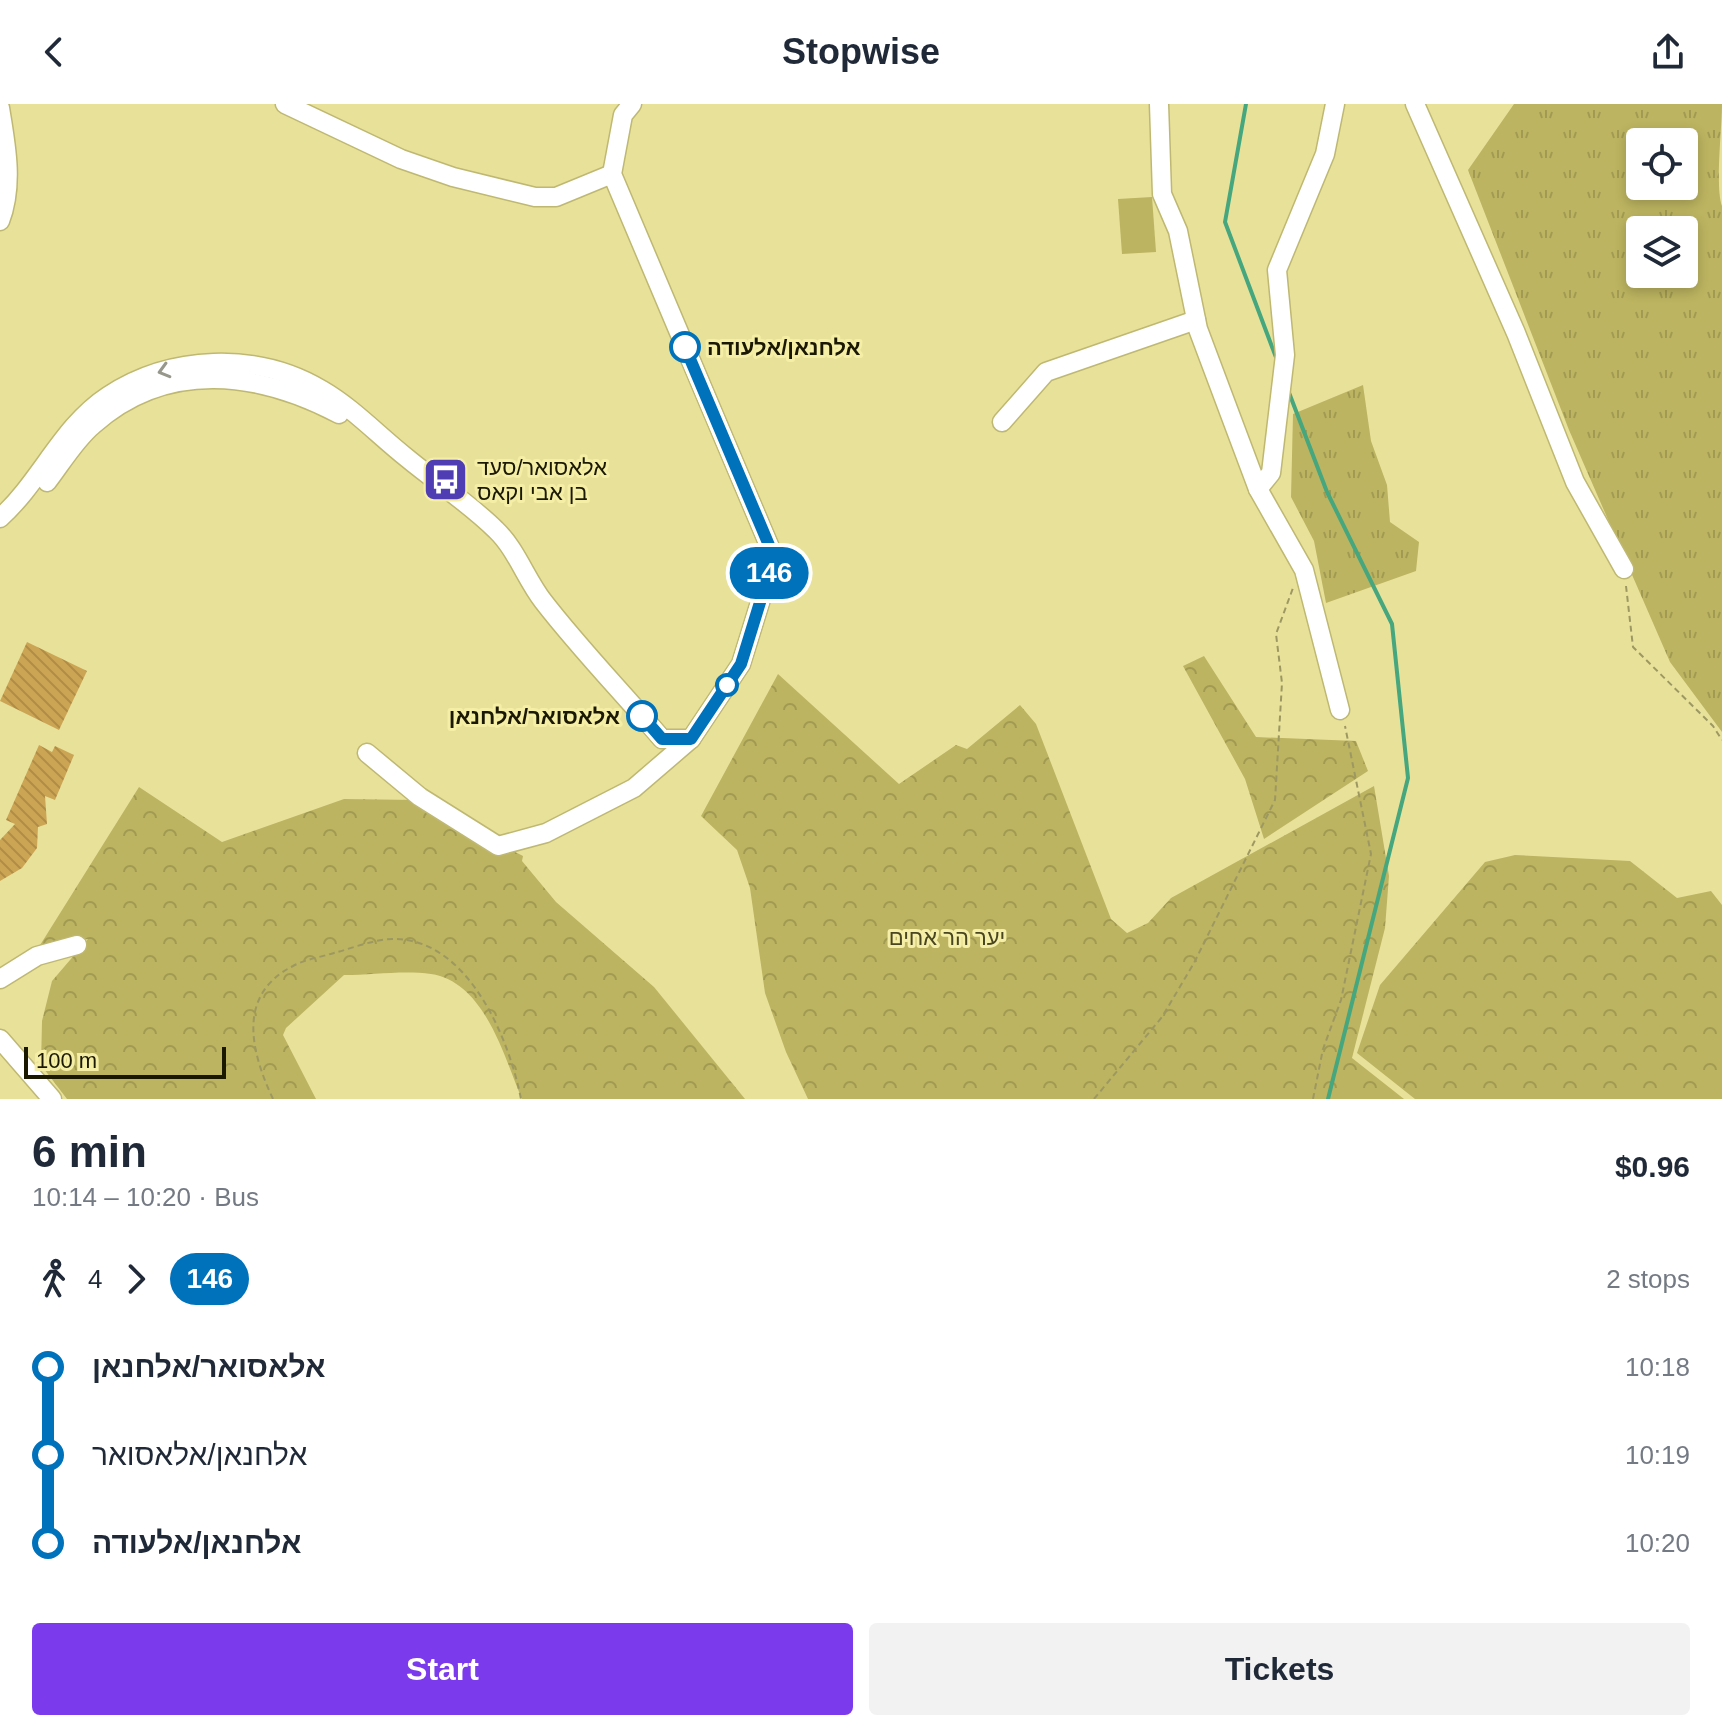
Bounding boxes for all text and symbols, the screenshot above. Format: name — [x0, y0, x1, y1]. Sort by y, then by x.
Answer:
icon: back — [32, 30, 76, 74]
icon: share — [1646, 30, 1690, 74]
text: Stopwise — [782, 31, 940, 72]
map controls — [1626, 128, 1698, 288]
button: locate — [1626, 128, 1698, 200]
button: layers — [1626, 216, 1698, 288]
marker: אלחנאן/אלעודה — [670, 332, 700, 362]
place label: אלחנאן/אלעודה — [707, 335, 861, 360]
one-way arrow — [158, 362, 172, 378]
place label: אלאסואר/סעד בן אבי וקאס — [477, 455, 607, 505]
bus stop icon: אלאסואר/סעד בן אבי וקאס — [422, 456, 470, 504]
line badge: 146 — [723, 547, 815, 599]
text: 146 — [746, 557, 792, 588]
unlabelled marker — [716, 674, 738, 696]
marker: אלאסואר/אלחנאן — [627, 701, 657, 731]
place label: אלאסואר/אלחנאן — [449, 704, 620, 729]
park label: יער הר אחים — [889, 925, 1005, 950]
scale bar — [24, 1043, 226, 1079]
text: 100 m — [36, 1048, 97, 1073]
text: 6 min — [32, 1127, 147, 1176]
text: $0.96 — [1615, 1150, 1690, 1183]
text: 10:14 – 10:20 · Bus — [32, 1182, 259, 1212]
icon: walk — [32, 1257, 76, 1301]
icon: forward — [114, 1257, 158, 1301]
text: 146 — [186, 1263, 233, 1294]
text: 4 — [88, 1264, 102, 1294]
text: 2 stops — [1606, 1264, 1690, 1294]
text: אלאסואר/אלחנאן — [92, 1350, 325, 1383]
text: 10:18 — [1625, 1352, 1690, 1382]
text: אלחנאן/אלאסואר — [92, 1438, 307, 1471]
text: 10:19 — [1625, 1440, 1690, 1470]
text: אלחנאן/אלעודה — [92, 1526, 301, 1559]
text: 10:20 — [1625, 1528, 1690, 1558]
button: Start — [32, 1623, 853, 1715]
button: Tickets — [869, 1623, 1690, 1715]

